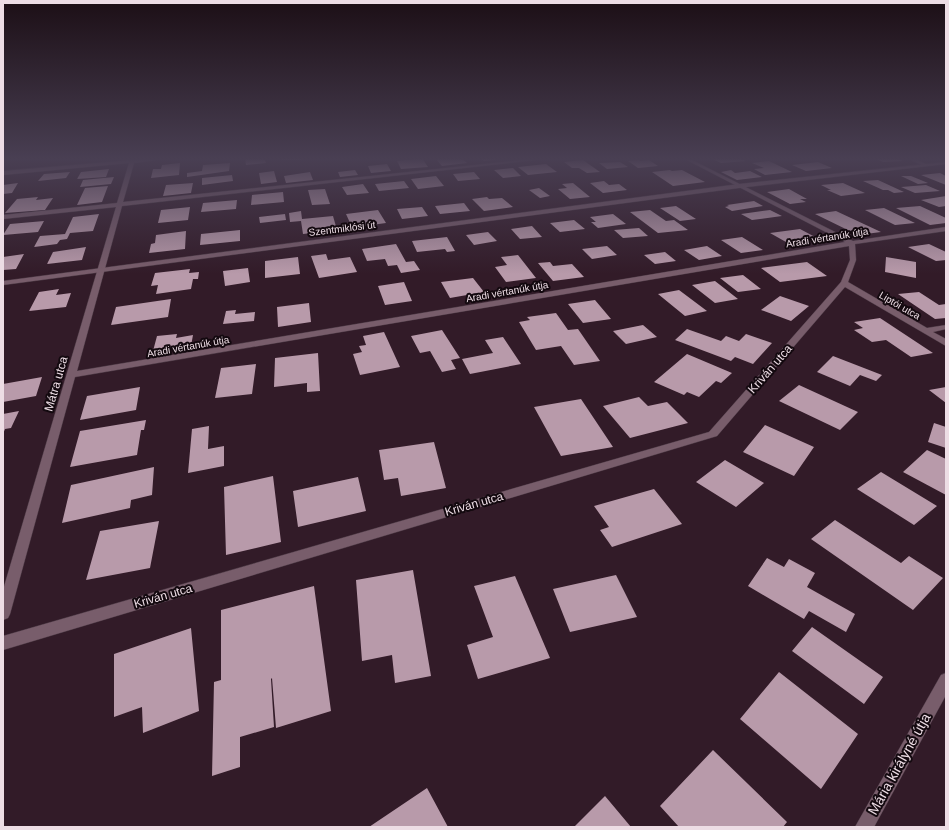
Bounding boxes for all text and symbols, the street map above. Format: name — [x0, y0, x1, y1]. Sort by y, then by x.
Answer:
street label: Szentmiklósi út — [308, 219, 376, 238]
street label: Aradi vértanúk útja — [785, 225, 870, 249]
street label: Aradi vértanúk útja — [465, 279, 550, 304]
street label: Liptói utca — [877, 289, 923, 322]
street label: Aradi vértanúk útja — [146, 334, 231, 359]
street label: Kriván utca — [745, 342, 795, 396]
street label: Mátra utca — [41, 355, 71, 413]
street label: Kriván utca — [443, 489, 505, 519]
street label: Kriván utca — [132, 581, 194, 611]
street label: Mária királyné útja — [864, 710, 934, 818]

